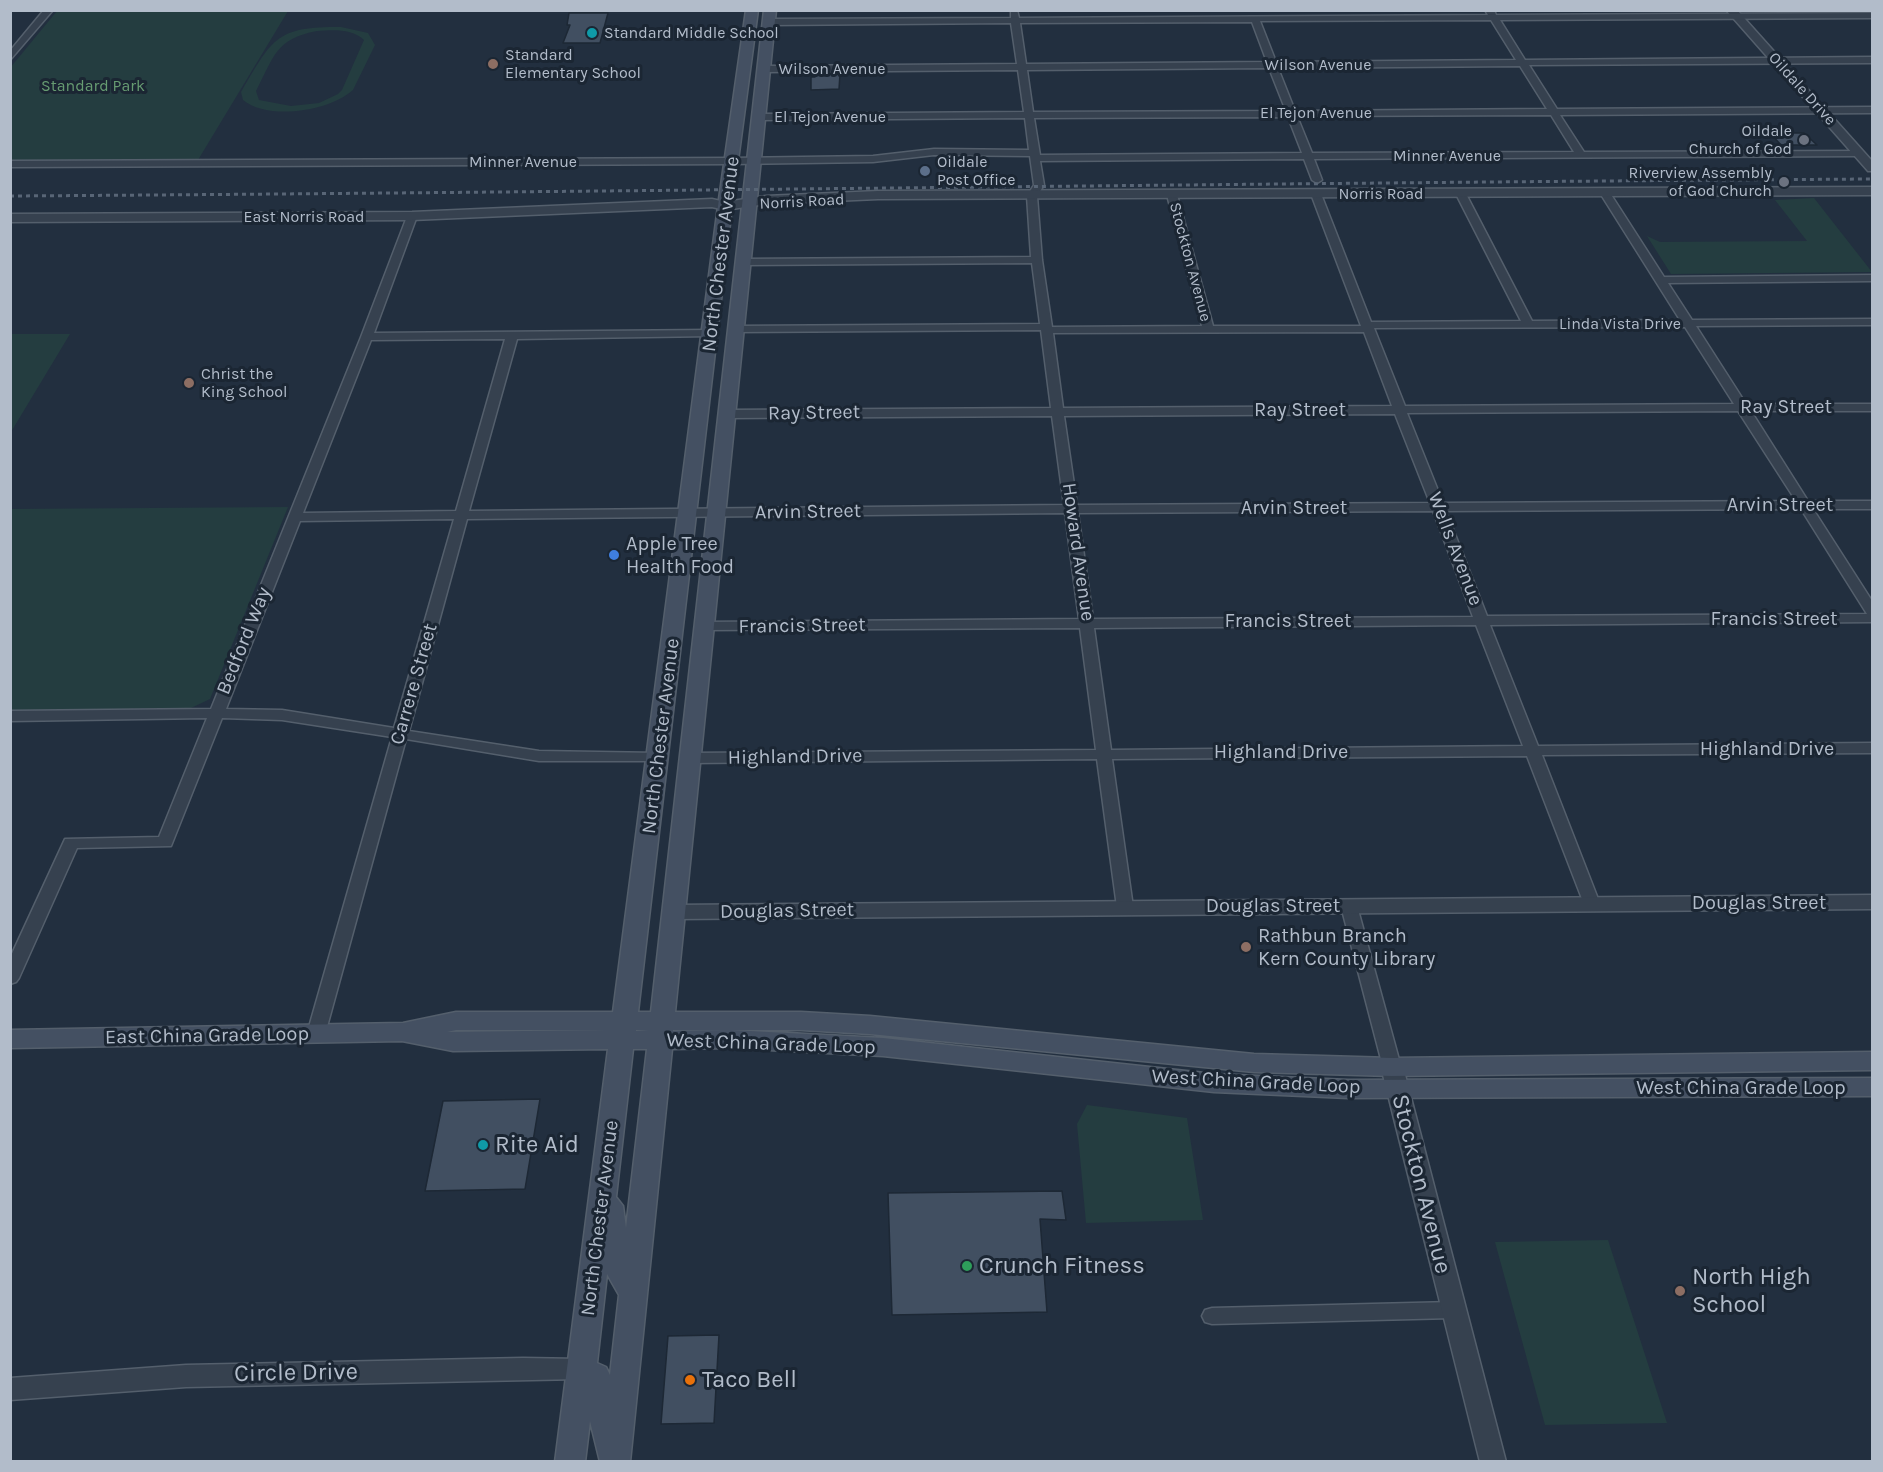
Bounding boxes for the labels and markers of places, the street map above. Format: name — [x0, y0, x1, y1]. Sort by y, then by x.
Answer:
place label: Standard Middle School — [604, 23, 779, 43]
marker: Standard Middle School — [585, 26, 599, 40]
place label: Standard Elementary School — [505, 45, 641, 83]
marker: Standard Elementary School — [486, 57, 500, 71]
place label: Oildale Church of God — [1689, 121, 1792, 159]
marker: Oildale Church of God — [1797, 133, 1811, 147]
place label: Oildale Post Office — [937, 152, 1015, 190]
place label: Riverview Assembly of God Church — [1628, 163, 1772, 201]
marker: Oildale Post Office — [918, 164, 932, 178]
marker: Riverview Assembly of God Church — [1777, 175, 1791, 189]
place label: Christ the King School — [201, 364, 288, 402]
marker: Christ the King School — [182, 376, 196, 390]
place label: Apple Tree Health Food — [626, 532, 734, 579]
marker: Apple Tree Health Food — [607, 548, 621, 562]
place label: Rathbun Branch Kern County Library — [1258, 924, 1435, 971]
marker: Rathbun Branch Kern County Library — [1239, 940, 1253, 954]
place label: Rite Aid — [495, 1131, 579, 1159]
marker: Rite Aid — [476, 1138, 490, 1152]
place label: Crunch Fitness — [979, 1252, 1145, 1280]
marker: Crunch Fitness — [960, 1259, 974, 1273]
place label: North High School — [1692, 1263, 1811, 1319]
marker: North High School — [1673, 1284, 1687, 1298]
place label: Taco Bell — [702, 1366, 797, 1394]
marker: Taco Bell — [683, 1373, 697, 1387]

